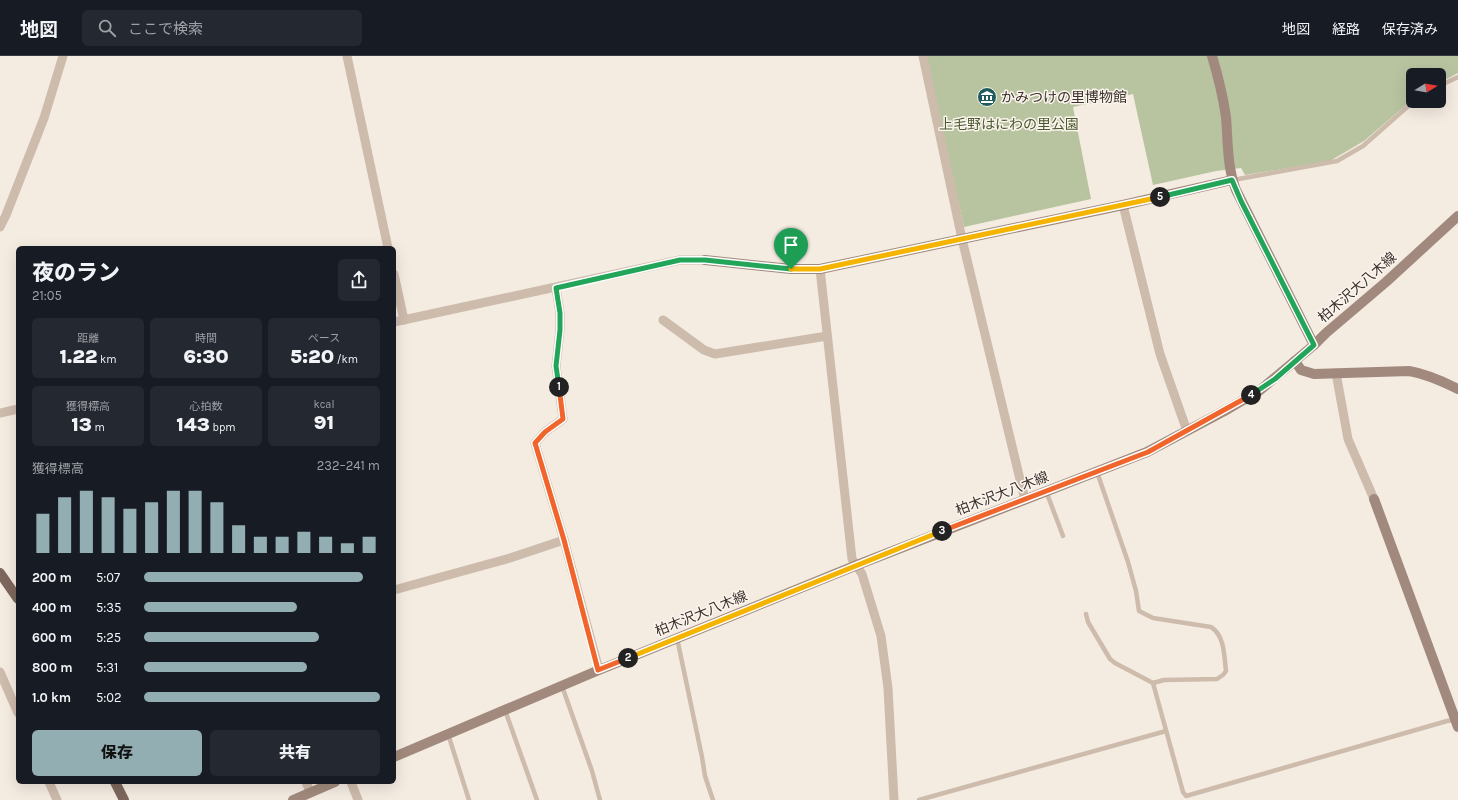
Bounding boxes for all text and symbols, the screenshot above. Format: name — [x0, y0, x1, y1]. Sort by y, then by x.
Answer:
search box — [82, 10, 362, 46]
icon: search — [96, 17, 118, 39]
text: 地図 — [20, 19, 58, 41]
text: ここで検索 — [128, 20, 203, 38]
text: 地図 — [1282, 21, 1310, 38]
text: 経路 — [1332, 21, 1360, 38]
text: 保存済み — [1382, 21, 1438, 38]
north arrow — [1406, 68, 1446, 108]
map controls — [1406, 68, 1446, 108]
museum icon: かみつけの里博物館 — [976, 86, 998, 108]
place label: かみつけの里博物館 — [1001, 89, 1127, 106]
park label: 上毛野はにわの里公園 — [939, 116, 1079, 133]
pin: 5 — [1150, 187, 1170, 207]
text: 5 — [1157, 190, 1163, 203]
pin — [774, 228, 808, 269]
icon: arrive — [780, 234, 802, 256]
street label: 柏木沢大八木線 — [1315, 249, 1400, 326]
button: share — [338, 259, 380, 301]
text: 夜のラン — [32, 260, 120, 286]
text: 21:05 — [32, 288, 62, 303]
text: 距離 — [77, 332, 99, 345]
text: 時間 — [195, 332, 217, 345]
text: ペース — [308, 332, 340, 345]
text: 1.22 — [59, 345, 97, 368]
text: 6:30 — [183, 345, 229, 368]
text: 5:20 — [290, 345, 334, 368]
text: km — [97, 353, 117, 366]
text: /km — [334, 353, 358, 366]
pin: 1 — [549, 377, 569, 397]
text: 1 — [557, 380, 561, 393]
pin: 4 — [1241, 385, 1261, 405]
text: 4 — [1248, 388, 1254, 401]
text: kcal — [313, 398, 335, 411]
text: 獲得標高 — [66, 400, 110, 413]
text: 心拍数 — [190, 400, 223, 413]
text: 91 — [314, 411, 334, 434]
text: 13 — [71, 413, 92, 436]
text: 143 — [176, 413, 210, 436]
text: m — [92, 421, 105, 434]
text: bpm — [210, 421, 236, 434]
text: 232–241 m — [317, 458, 380, 473]
text: 獲得標高 — [32, 461, 84, 476]
street label: 柏木沢大八木線 — [953, 468, 1051, 519]
pin: 3 — [932, 521, 952, 541]
text: 3 — [939, 524, 945, 537]
text: 200 m — [32, 570, 72, 585]
text: 5:07 — [96, 570, 120, 585]
street label: 柏木沢大八木線 — [653, 587, 750, 640]
text: 400 m — [32, 600, 72, 615]
text: 5:35 — [96, 600, 121, 615]
text: 600 m — [32, 630, 72, 645]
text: 5:25 — [96, 630, 121, 645]
pin: 2 — [618, 648, 638, 668]
text: 2 — [625, 651, 631, 664]
text: 800 m — [32, 660, 72, 675]
text: 5:31 — [96, 660, 118, 675]
text: 1.0 km — [32, 690, 71, 705]
text: 5:02 — [96, 690, 122, 705]
button: 保存 — [32, 730, 202, 776]
button: 共有 — [210, 730, 380, 776]

